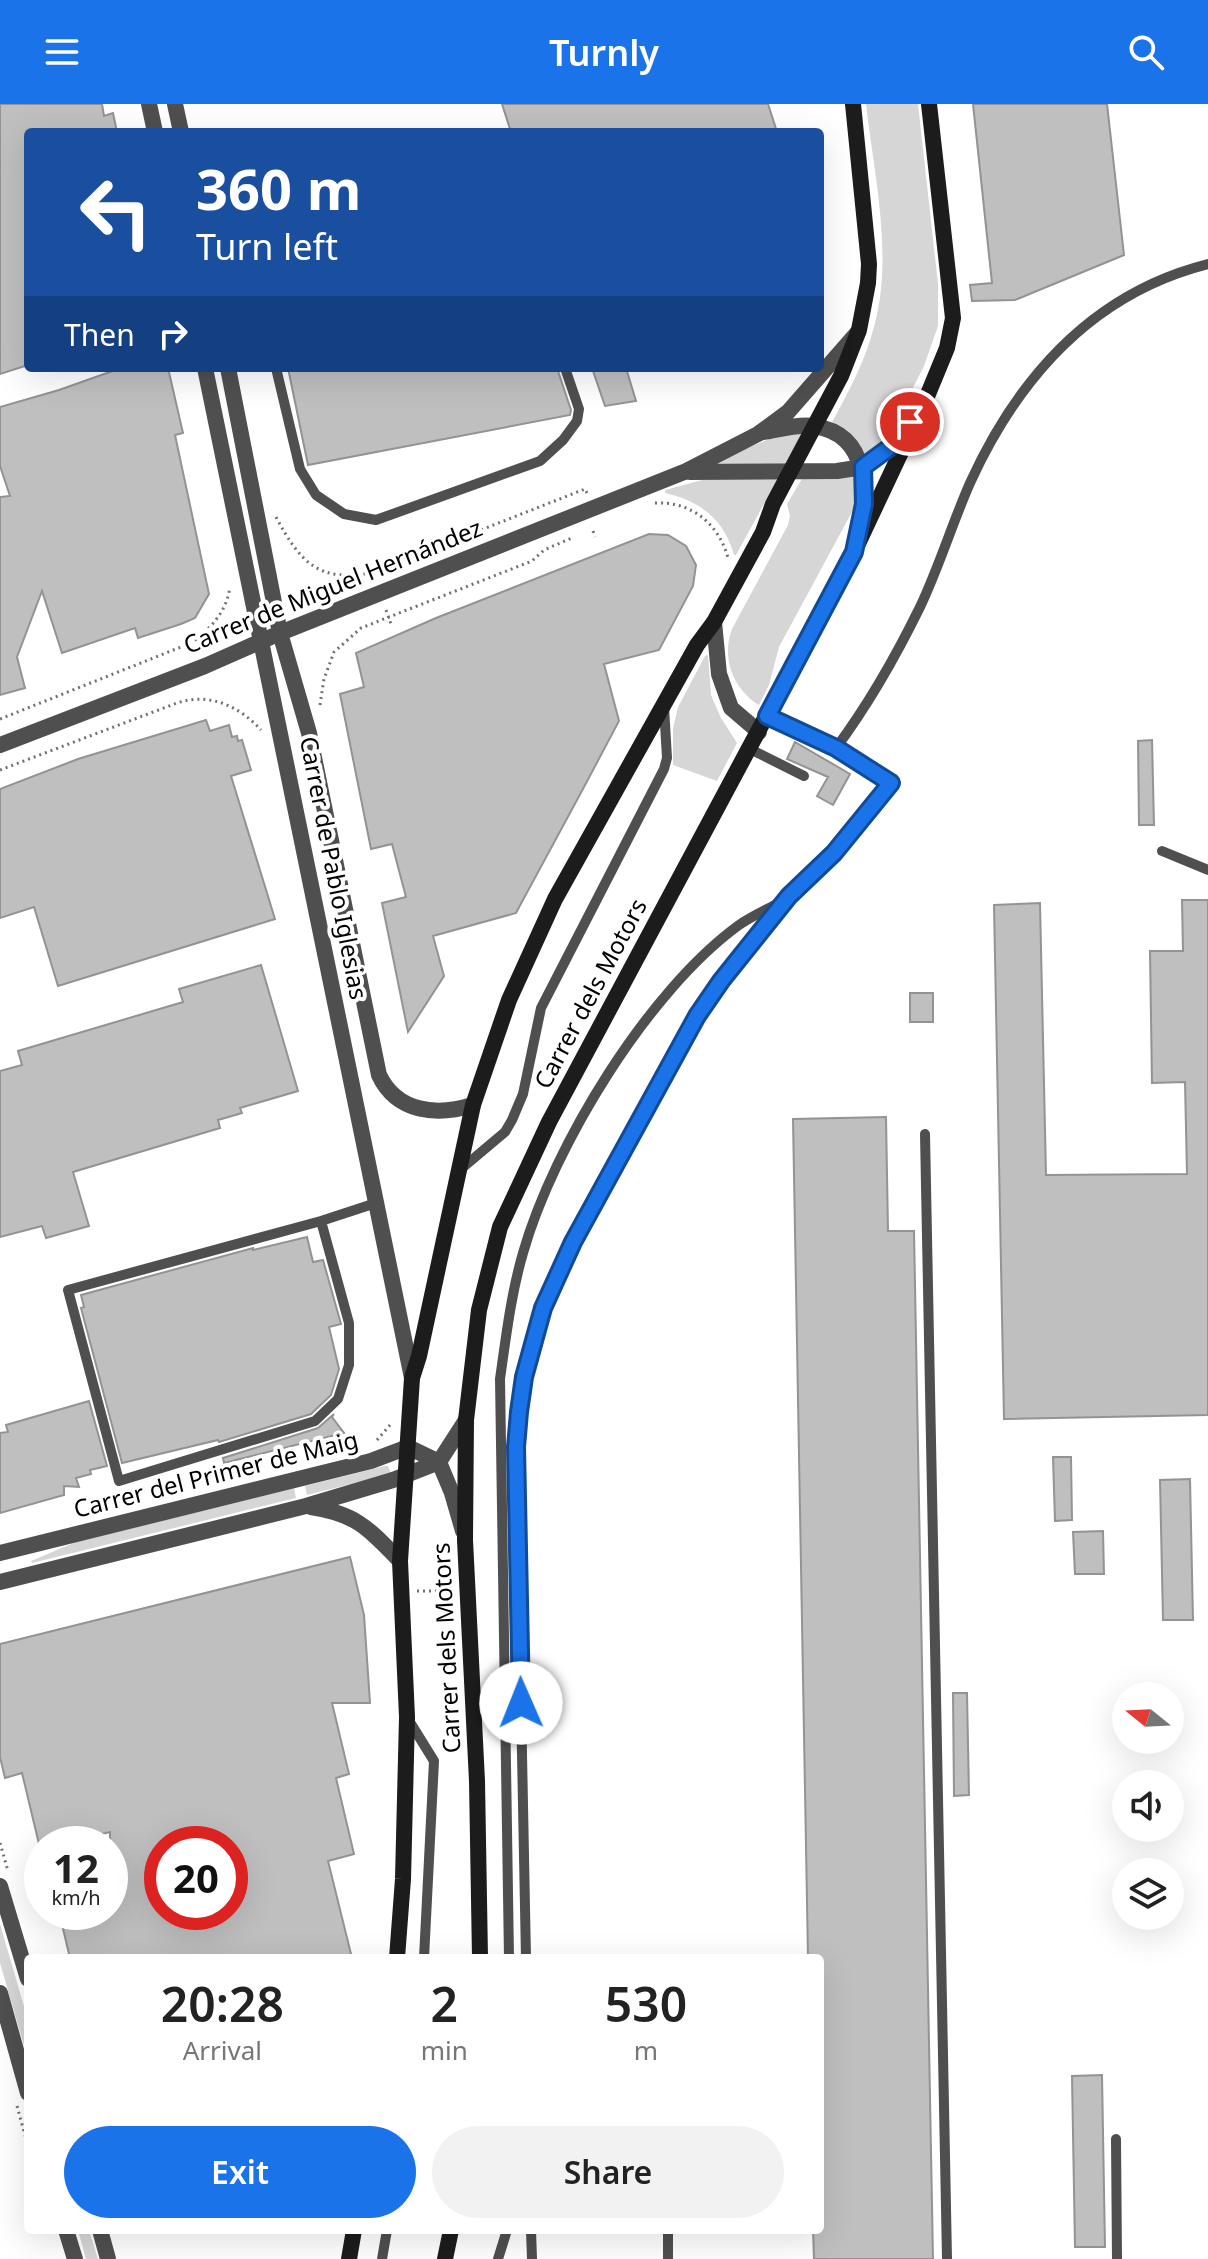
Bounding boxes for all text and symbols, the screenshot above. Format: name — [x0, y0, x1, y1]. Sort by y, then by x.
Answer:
text: Turnly — [549, 28, 659, 77]
icon: menu — [40, 30, 84, 74]
icon: search — [1124, 30, 1168, 74]
text: 360 m — [196, 150, 361, 226]
icon: left — [64, 160, 168, 264]
text: Turn left — [196, 222, 338, 271]
icon: right — [151, 312, 195, 356]
text: Then — [64, 314, 135, 355]
pin — [876, 388, 944, 456]
icon: arrive — [888, 400, 932, 444]
street label: Carrer de Miguel Hernández — [178, 510, 487, 661]
street label: Carrer de Pablo Iglesias — [293, 733, 376, 1002]
street label: Carrer dels Motors — [526, 892, 654, 1094]
street label: Carrer del Primer de Maig — [70, 1422, 361, 1525]
street label: Carrer dels Motors — [424, 1542, 467, 1754]
position arrow — [479, 1661, 563, 1745]
north arrow — [1112, 1682, 1184, 1754]
map controls — [1112, 1682, 1184, 1930]
button: sound — [1112, 1770, 1184, 1842]
speed limit sign: 20 — [144, 1826, 248, 1930]
text: 12 — [53, 1840, 99, 1895]
button: layers — [1112, 1858, 1184, 1930]
text: km/h — [51, 1884, 101, 1911]
text: 20:28 — [161, 1971, 284, 2036]
text: 2 — [431, 1971, 458, 2036]
text: 530 — [605, 1971, 687, 2036]
text: Arrival — [183, 2032, 262, 2068]
text: min — [421, 2032, 468, 2068]
text: m — [634, 2032, 658, 2068]
button: Exit — [64, 2126, 416, 2218]
button: Share — [432, 2126, 784, 2218]

